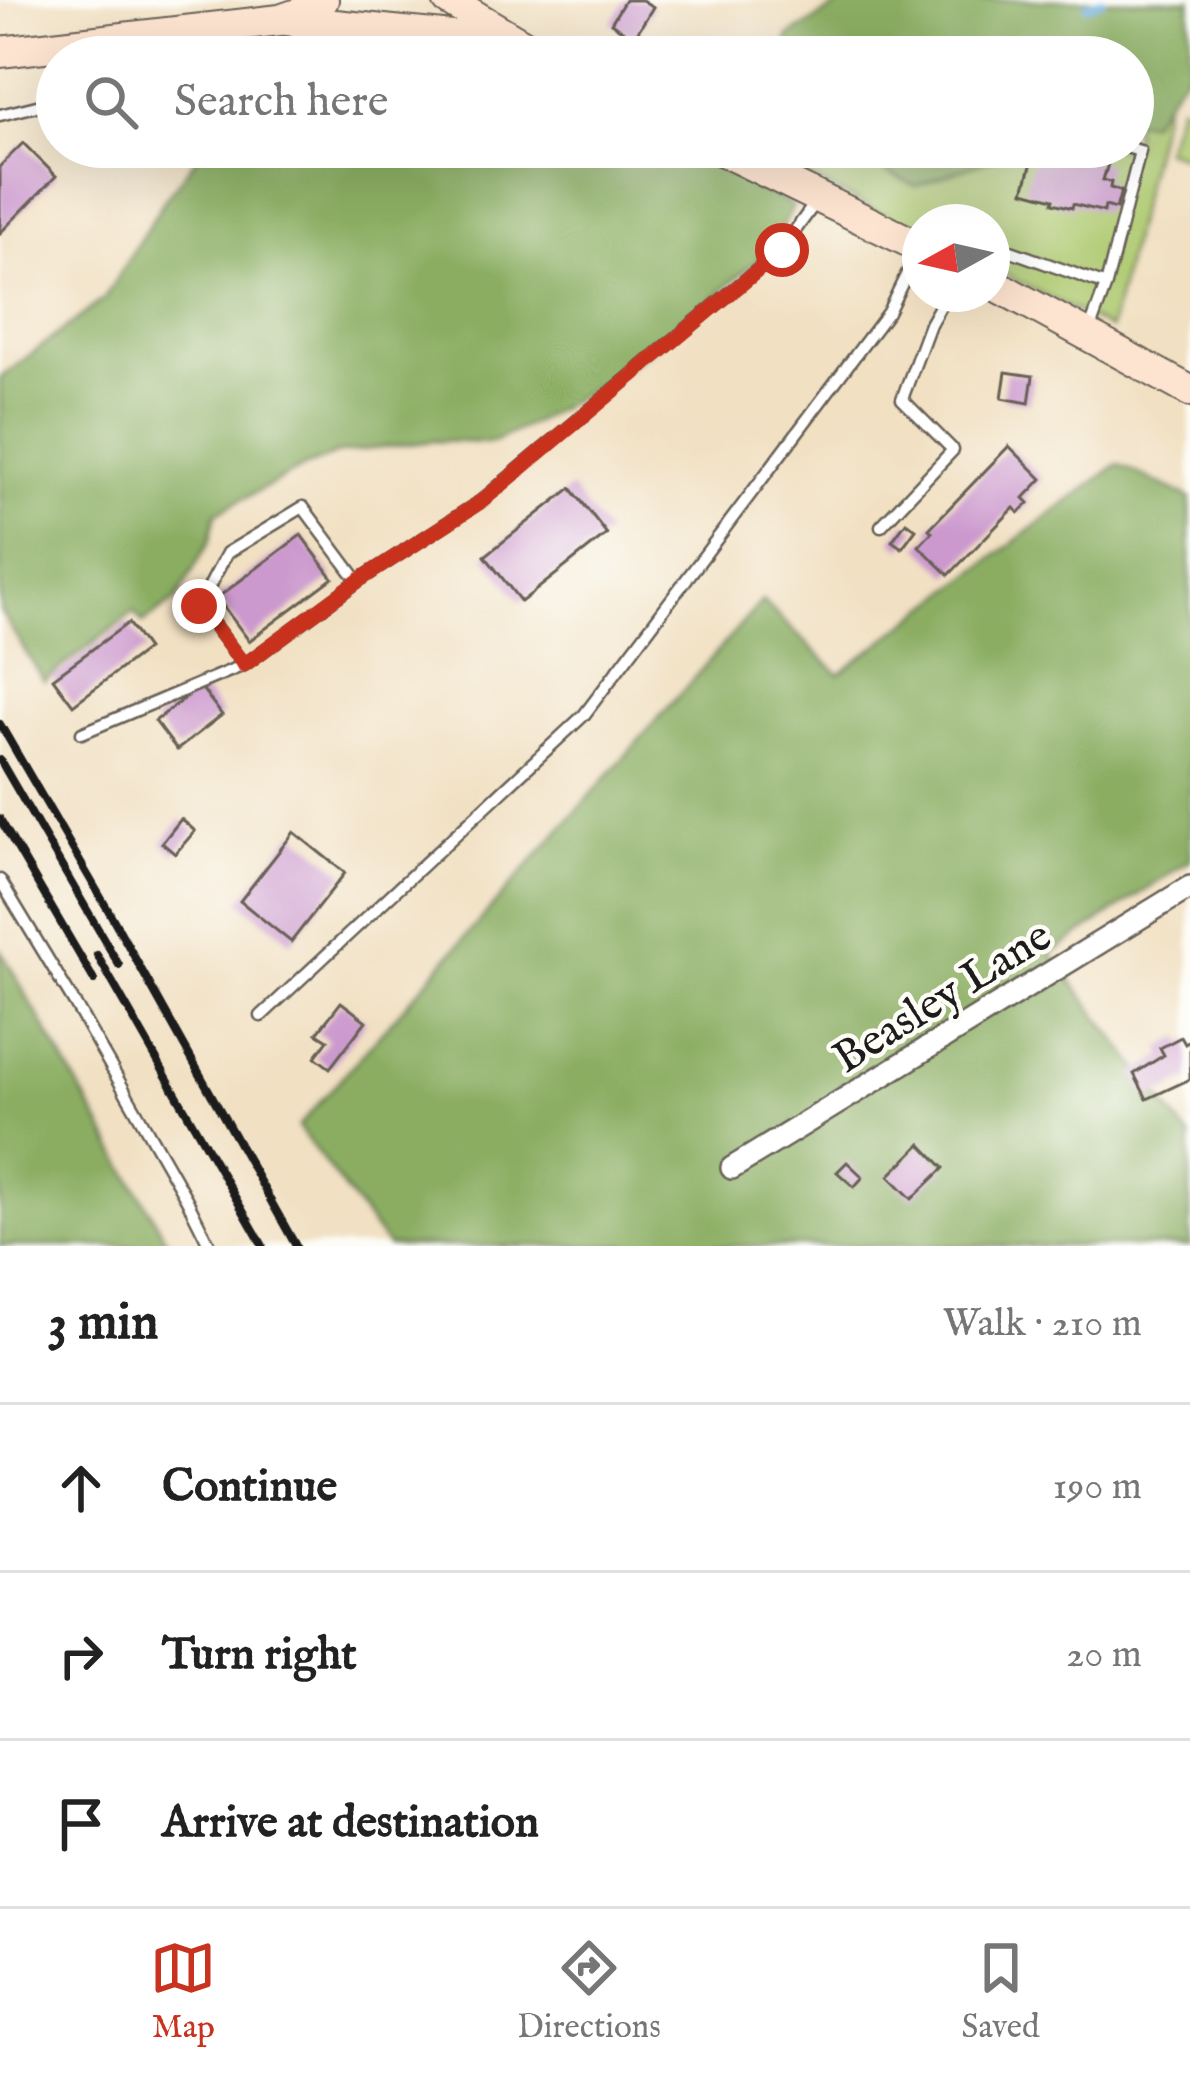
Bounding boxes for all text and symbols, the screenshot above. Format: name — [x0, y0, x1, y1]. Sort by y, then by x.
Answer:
search box — [36, 36, 1154, 168]
icon: search — [78, 69, 144, 135]
text: Search here — [174, 74, 388, 131]
north arrow — [902, 204, 1010, 312]
route start — [755, 223, 809, 277]
route end — [172, 579, 226, 633]
street label: Beasley Lane — [823, 908, 1062, 1087]
text: 3 min — [48, 1292, 158, 1357]
text: Walk · 210 m — [943, 1300, 1142, 1349]
icon: ahead — [48, 1455, 114, 1521]
text: Continue — [162, 1459, 337, 1516]
text: 190 m — [1053, 1463, 1142, 1512]
icon: right — [48, 1623, 114, 1689]
text: Turn right — [162, 1627, 357, 1684]
text: 20 m — [1066, 1631, 1142, 1680]
icon: arrive — [48, 1791, 114, 1857]
text: Arrive at destination — [162, 1795, 539, 1852]
tab: Map — [150, 1935, 216, 2049]
tab: Directions — [517, 1935, 661, 2049]
tab: Saved — [962, 1935, 1040, 2049]

